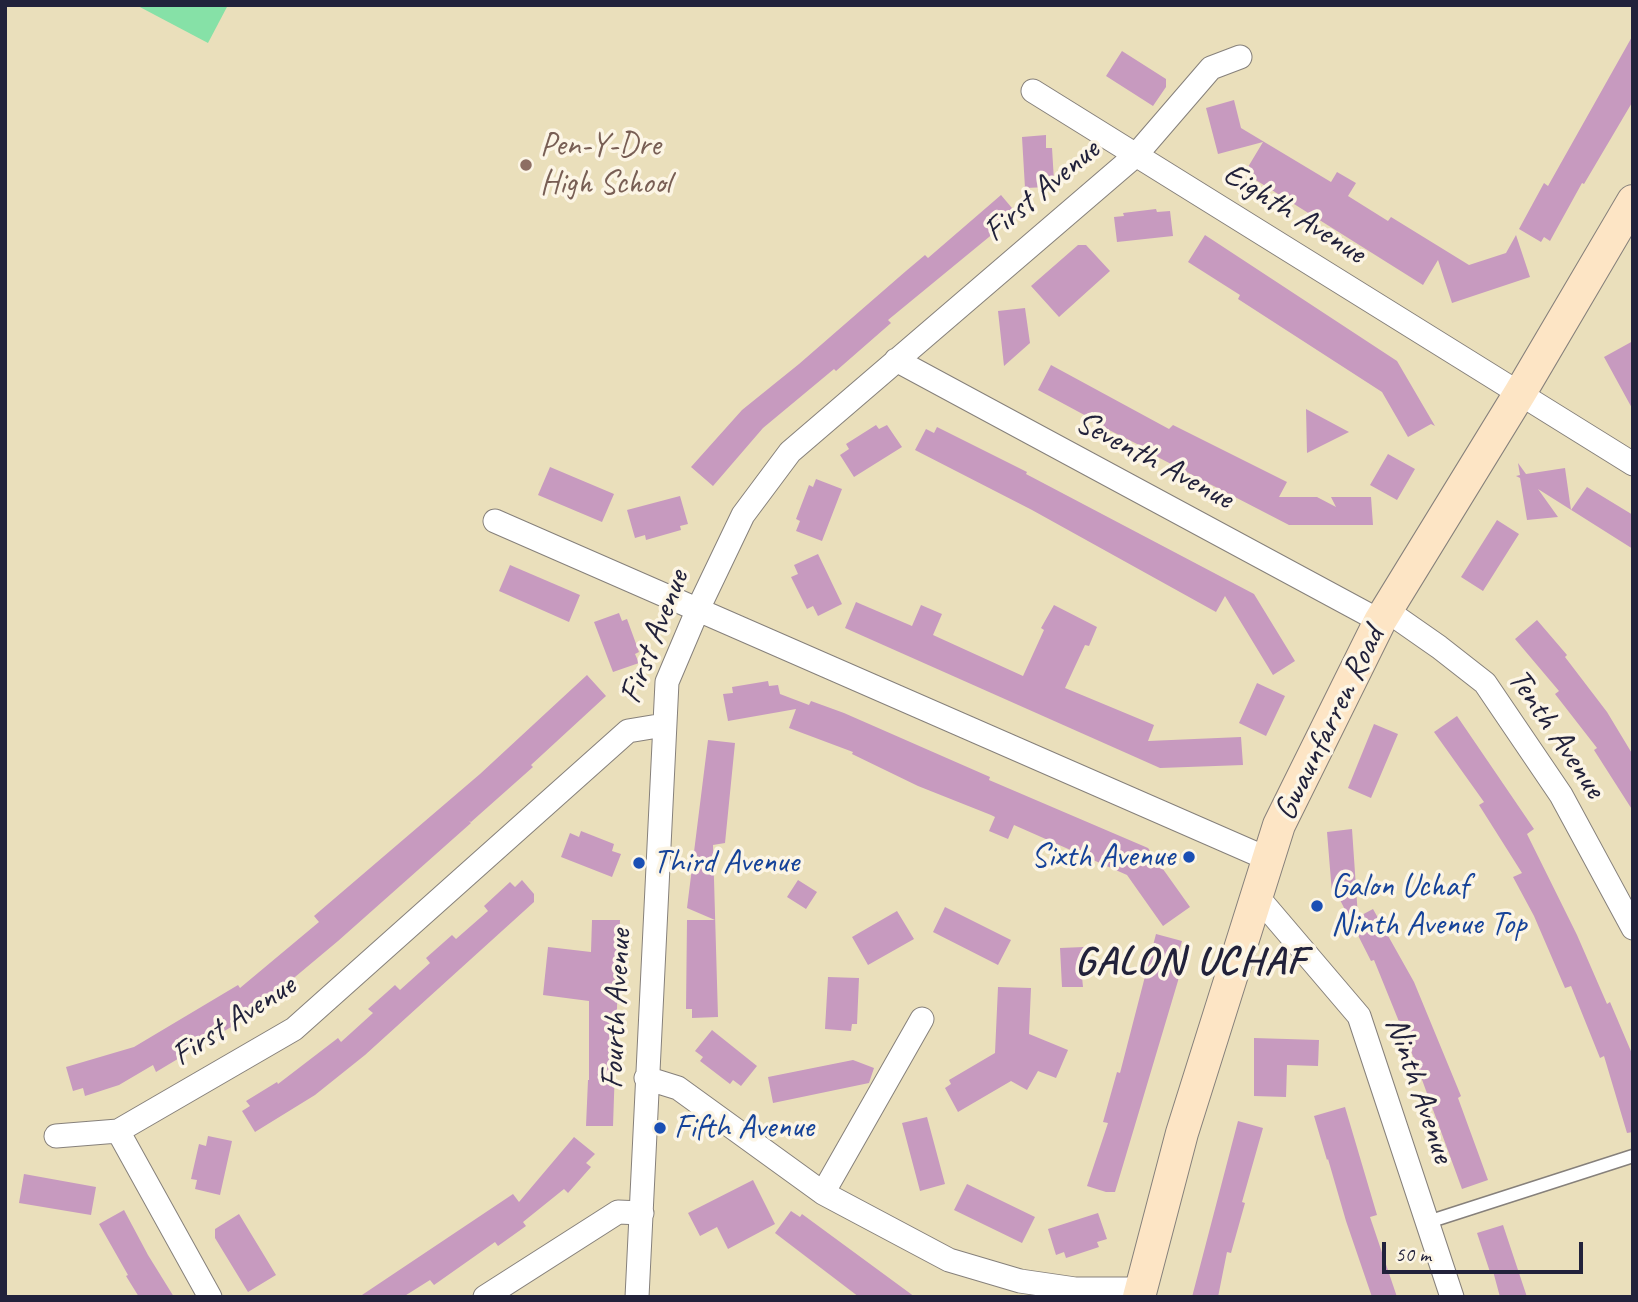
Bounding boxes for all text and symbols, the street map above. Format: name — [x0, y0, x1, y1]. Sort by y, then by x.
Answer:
place label: Pen-Y-Dre High School — [540, 126, 671, 204]
street label: First Avenue — [976, 131, 1108, 251]
street label: Eighth Avenue — [1216, 155, 1372, 273]
marker: Pen-Y-Dre High School — [518, 157, 534, 173]
street label: Seventh Avenue — [1068, 403, 1240, 519]
street label: First Avenue — [612, 565, 698, 709]
street label: Gwaunfarren Road — [1266, 621, 1394, 827]
street label: Tenth Avenue — [1498, 662, 1614, 806]
place label: Sixth Avenue — [1031, 837, 1175, 877]
place label: Third Avenue — [653, 843, 799, 883]
marker: Sixth Avenue — [1181, 849, 1197, 865]
marker: Third Avenue — [631, 855, 647, 871]
place label: Galon Uchaf Ninth Avenue Top — [1331, 867, 1526, 945]
marker: Galon Uchaf Ninth Avenue Top — [1309, 898, 1325, 914]
street label: Fourth Avenue — [593, 928, 641, 1090]
district label: GALON UCHAF — [1077, 939, 1305, 987]
street label: First Avenue — [165, 966, 303, 1076]
street label: Ninth Avenue — [1376, 1012, 1462, 1168]
place label: Fifth Avenue — [674, 1108, 814, 1148]
marker: Fifth Avenue — [652, 1120, 668, 1136]
scale bar — [1386, 1228, 1587, 1272]
text: 50 m — [1395, 1241, 1431, 1267]

